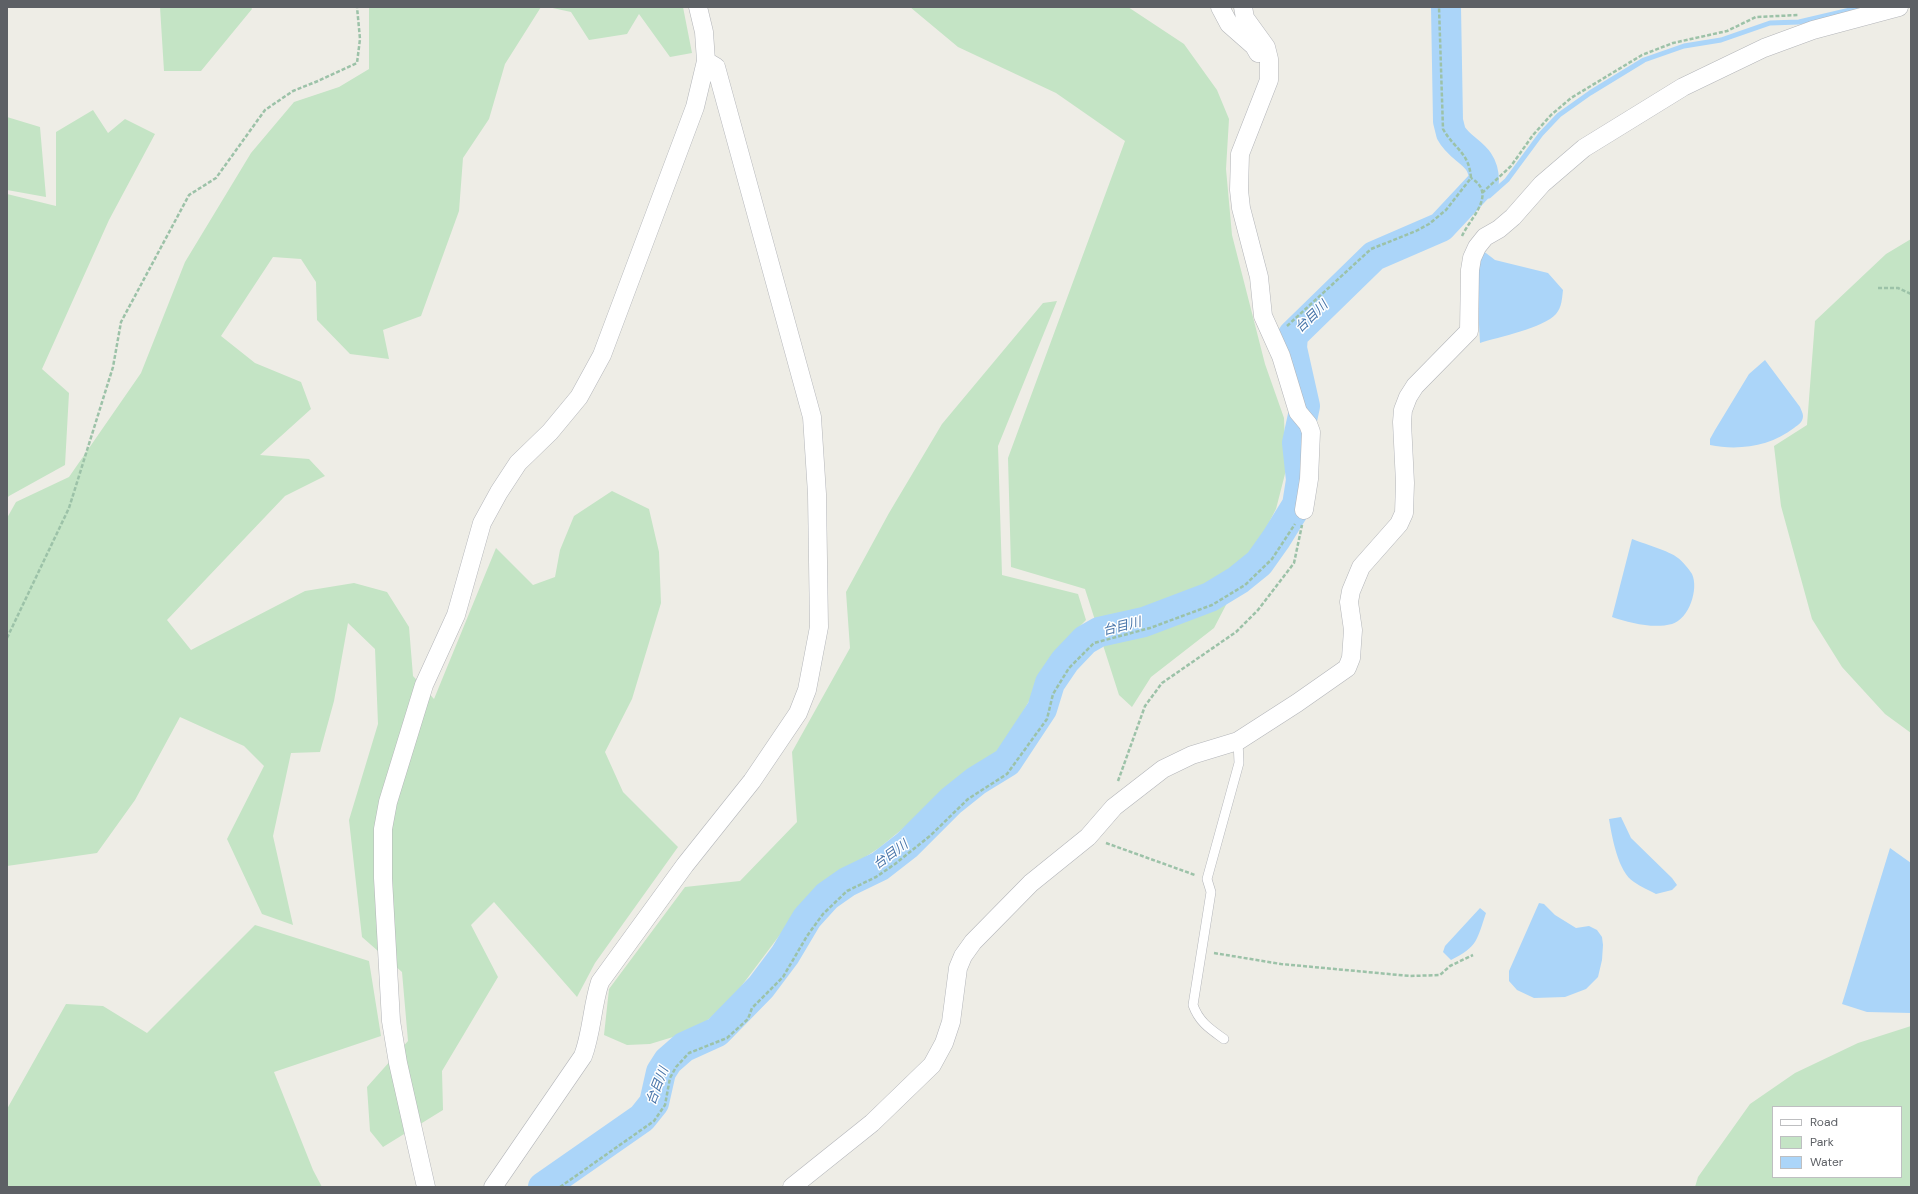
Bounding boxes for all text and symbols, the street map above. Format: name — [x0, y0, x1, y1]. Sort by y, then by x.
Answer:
water label: 台目川 — [1293, 298, 1331, 336]
water label: 台目川 — [1101, 615, 1143, 639]
water label: 台目川 — [871, 837, 911, 873]
water label: 台目川 — [644, 1065, 672, 1107]
legend — [1772, 1106, 1902, 1178]
text: Road — [1810, 1114, 1838, 1130]
text: Park — [1810, 1134, 1834, 1150]
text: Water — [1810, 1154, 1843, 1170]

